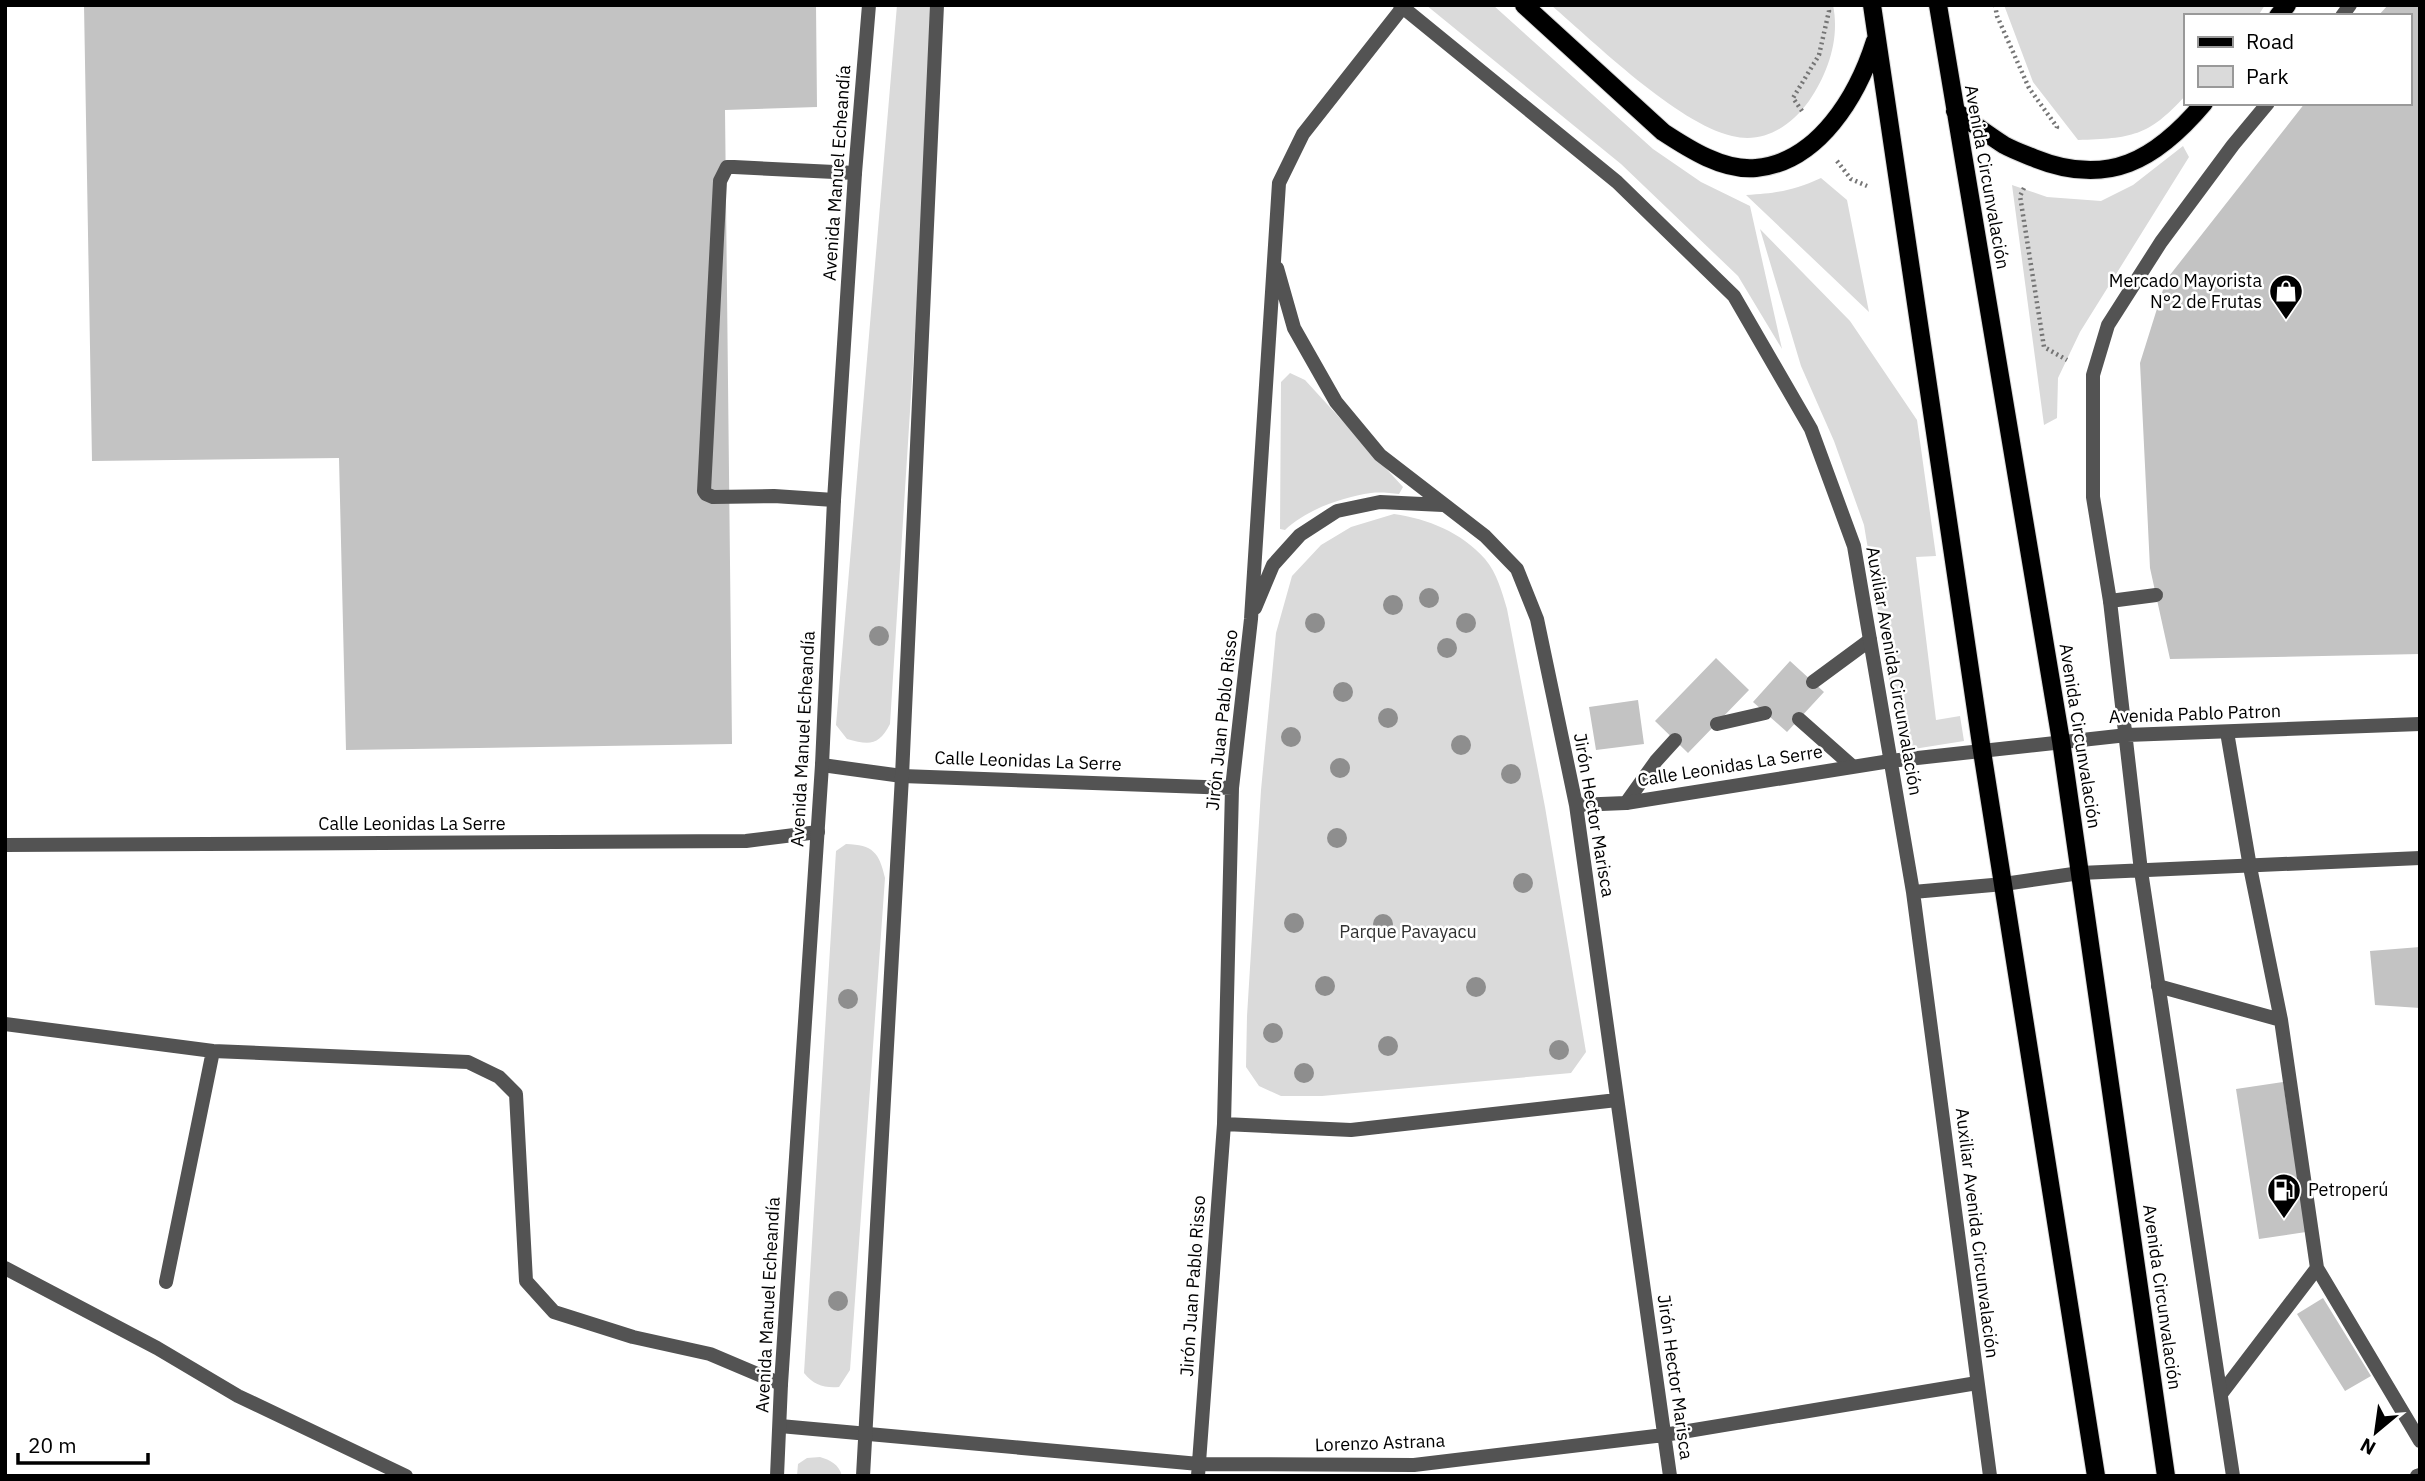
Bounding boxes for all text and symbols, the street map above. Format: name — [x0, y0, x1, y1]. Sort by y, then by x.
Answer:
legend — [2184, 14, 2411, 105]
text: Road — [2246, 27, 2294, 55]
text: Park — [2246, 62, 2289, 90]
street label: Avenida Manuel Echeandía — [817, 64, 856, 282]
street label: Avenida Circunvalación — [1960, 83, 2015, 271]
place label: Mercado Mayorista N°2 de Frutas — [2109, 269, 2262, 313]
shop icon: Mercado Mayorista N°2 de Frutas — [2267, 272, 2305, 321]
street label: Auxiliar Avenida Circunvalación — [1861, 545, 1928, 797]
street label: Jirón Juan Pablo Risso — [1201, 628, 1242, 812]
street label: Avenida Manuel Echeandía — [785, 630, 820, 848]
street label: Avenida Circunvalación — [2055, 642, 2106, 830]
street label: Avenida Pablo Patron — [2108, 699, 2281, 728]
street label: Jirón Hector Marisca — [1569, 731, 1620, 899]
street label: Calle Leonidas La Serre — [1636, 739, 1824, 792]
street label: Calle Leonidas La Serre — [934, 746, 1122, 775]
street label: Calle Leonidas La Serre — [318, 812, 506, 835]
park label: Parque Pavayacu — [1339, 920, 1477, 943]
street label: Auxiliar Avenida Circunvalación — [1951, 1106, 2004, 1360]
fuel station icon: Petroperú — [2265, 1171, 2303, 1220]
place label: Petroperú — [2308, 1178, 2389, 1201]
street label: Jirón Juan Pablo Risso — [1175, 1195, 1210, 1377]
street label: Avenida Manuel Echeandía — [750, 1196, 785, 1414]
street label: Avenida Circunvalación — [2138, 1203, 2187, 1391]
street label: Jirón Hector Marisca — [1653, 1293, 1699, 1461]
north arrow — [2341, 1397, 2411, 1467]
scale bar — [18, 1422, 147, 1466]
street label: Lorenzo Astrana — [1314, 1429, 1446, 1456]
text: 20 m — [28, 1431, 77, 1459]
text: N — [2356, 1433, 2380, 1461]

